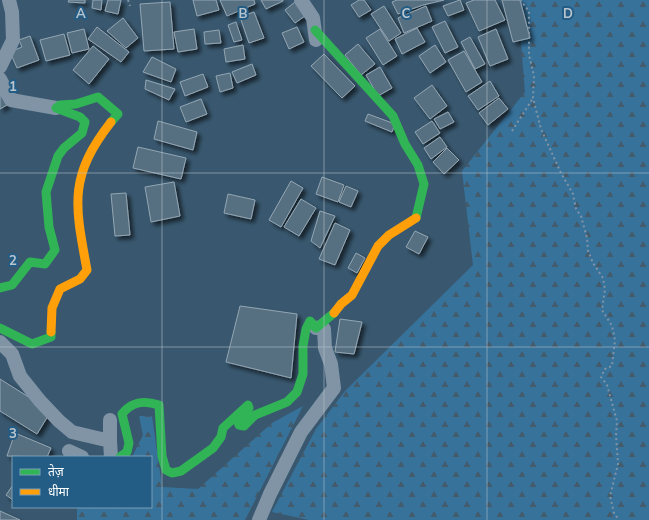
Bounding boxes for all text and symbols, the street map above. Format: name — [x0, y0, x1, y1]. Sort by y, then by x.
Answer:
text: A — [76, 5, 86, 21]
text: B — [239, 5, 248, 21]
text: C — [402, 5, 411, 21]
text: D — [563, 5, 573, 21]
text: 1 — [9, 78, 17, 94]
text: 2 — [9, 252, 17, 268]
text: 3 — [9, 425, 17, 441]
legend — [12, 456, 152, 508]
text: तेज़ — [48, 464, 65, 479]
text: धीमा — [48, 484, 70, 499]

